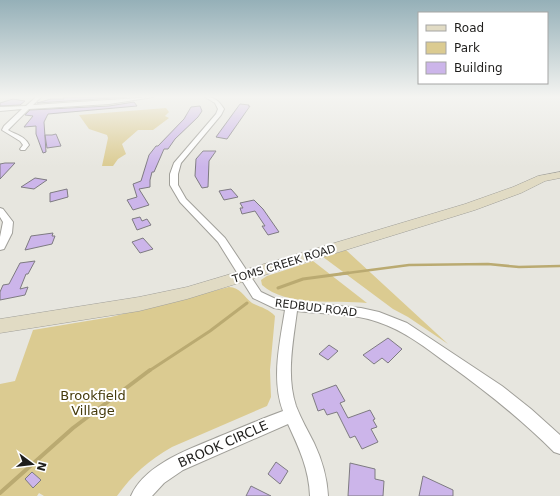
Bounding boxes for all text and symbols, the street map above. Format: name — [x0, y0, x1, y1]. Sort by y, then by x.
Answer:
legend — [418, 12, 548, 84]
text: Road — [454, 21, 484, 35]
text: Park — [454, 41, 480, 55]
text: Building — [454, 61, 503, 75]
street label: TOMS CREEK ROAD — [230, 242, 337, 286]
street label: REDBUD ROAD — [274, 297, 358, 319]
park label: Brookfield Village — [60, 388, 126, 418]
street label: BROOK CIRCLE — [176, 417, 270, 471]
north arrow — [12, 444, 52, 484]
text: N — [34, 460, 49, 473]

